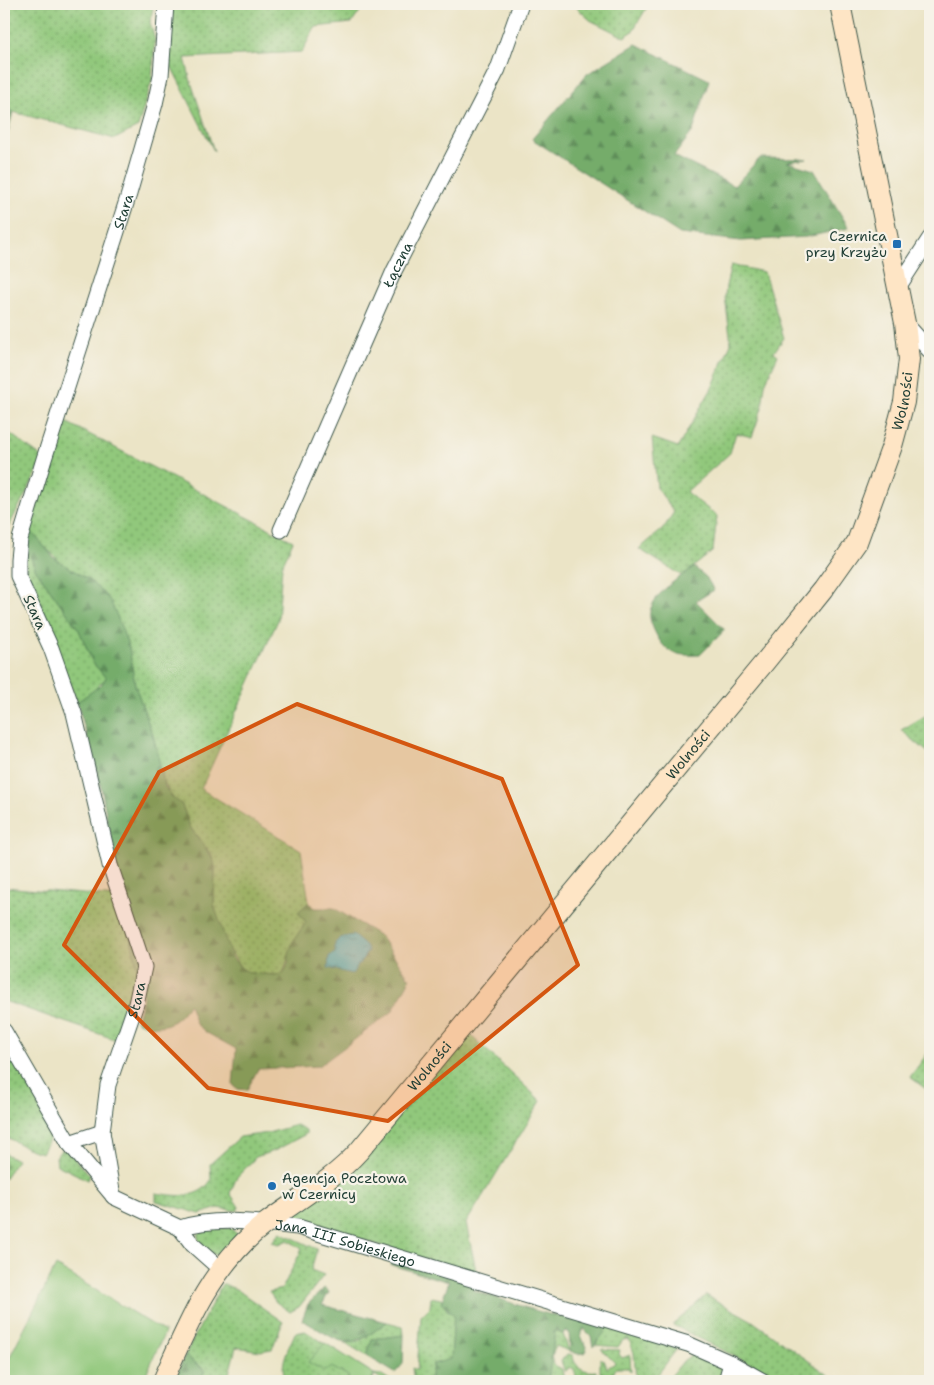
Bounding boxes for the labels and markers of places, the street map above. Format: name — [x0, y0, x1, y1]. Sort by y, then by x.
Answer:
place label: Czernica przy Krzyżu — [806, 227, 887, 261]
marker: Czernica przy Krzyżu — [891, 238, 903, 250]
place label: Agencja Pocztowa w Czernicy — [282, 1169, 407, 1203]
marker: Agencja Pocztowa w Czernicy — [266, 1180, 278, 1192]

